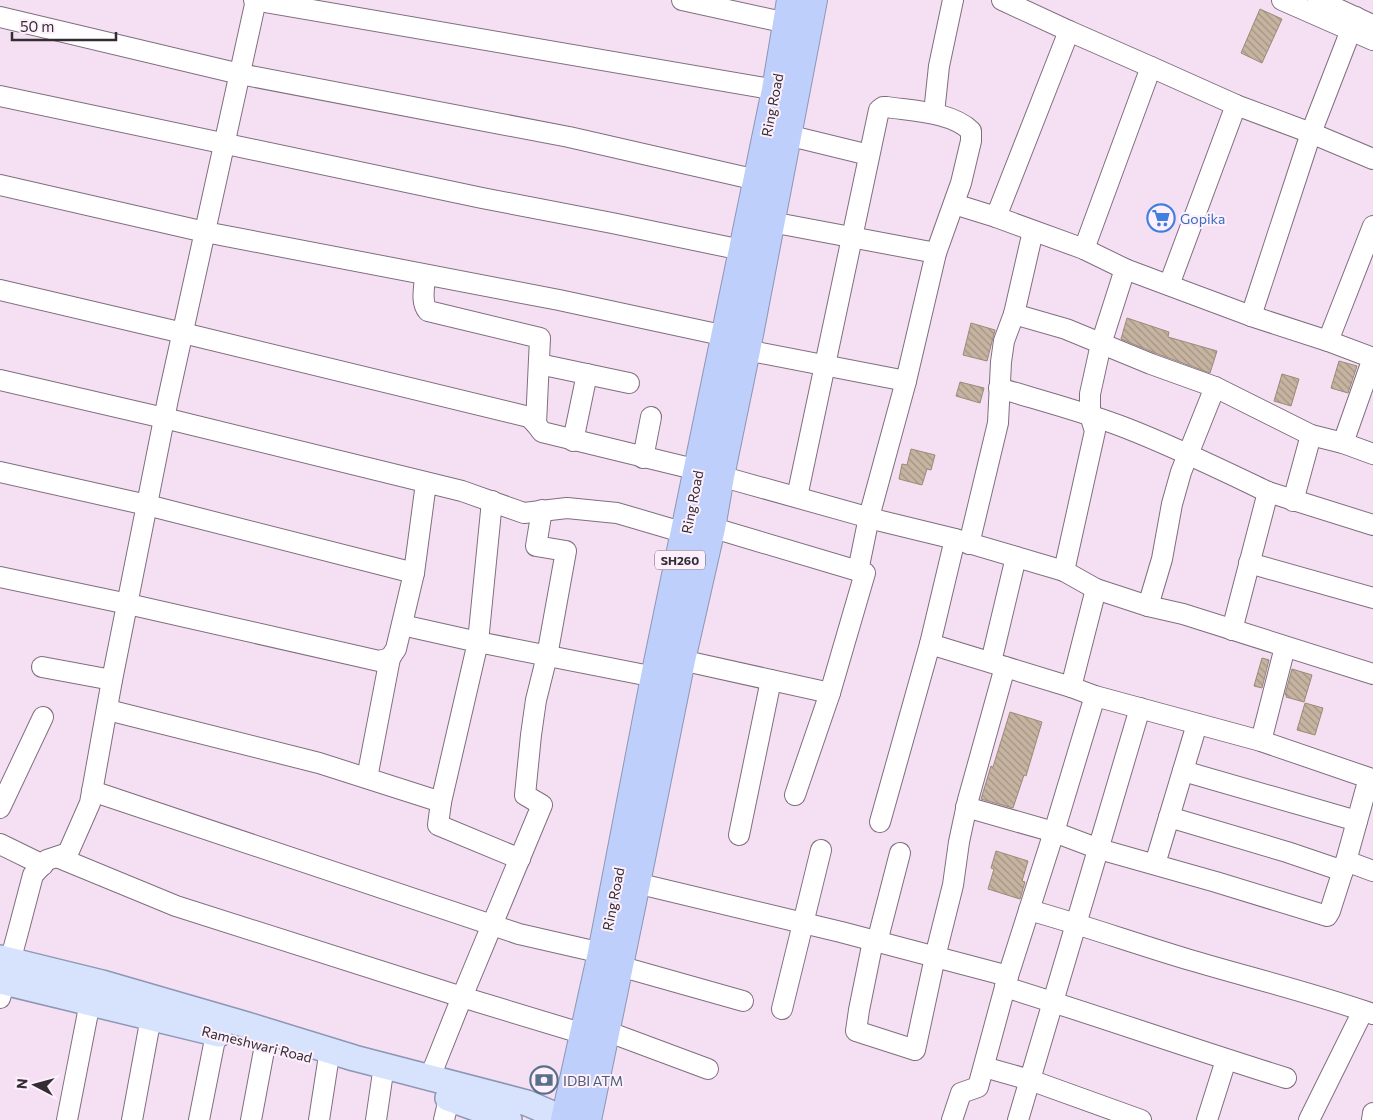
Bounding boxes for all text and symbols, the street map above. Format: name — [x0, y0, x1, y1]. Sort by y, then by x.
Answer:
scale bar — [12, 10, 116, 42]
text: 50 m — [20, 17, 54, 35]
street label: Ring Road — [758, 72, 786, 138]
supermarket icon: Gopika — [1146, 203, 1176, 233]
place label: Gopika — [1180, 210, 1225, 227]
street label: Ring Road — [678, 469, 706, 535]
road number: SH260 — [655, 550, 705, 570]
street label: Ring Road — [599, 866, 627, 932]
street label: Rameshwari Road — [200, 1022, 314, 1066]
north arrow — [10, 1060, 60, 1110]
bank icon: IDBI ATM — [529, 1065, 559, 1095]
place label: IDBI ATM — [563, 1072, 623, 1089]
text: N — [13, 1077, 31, 1090]

